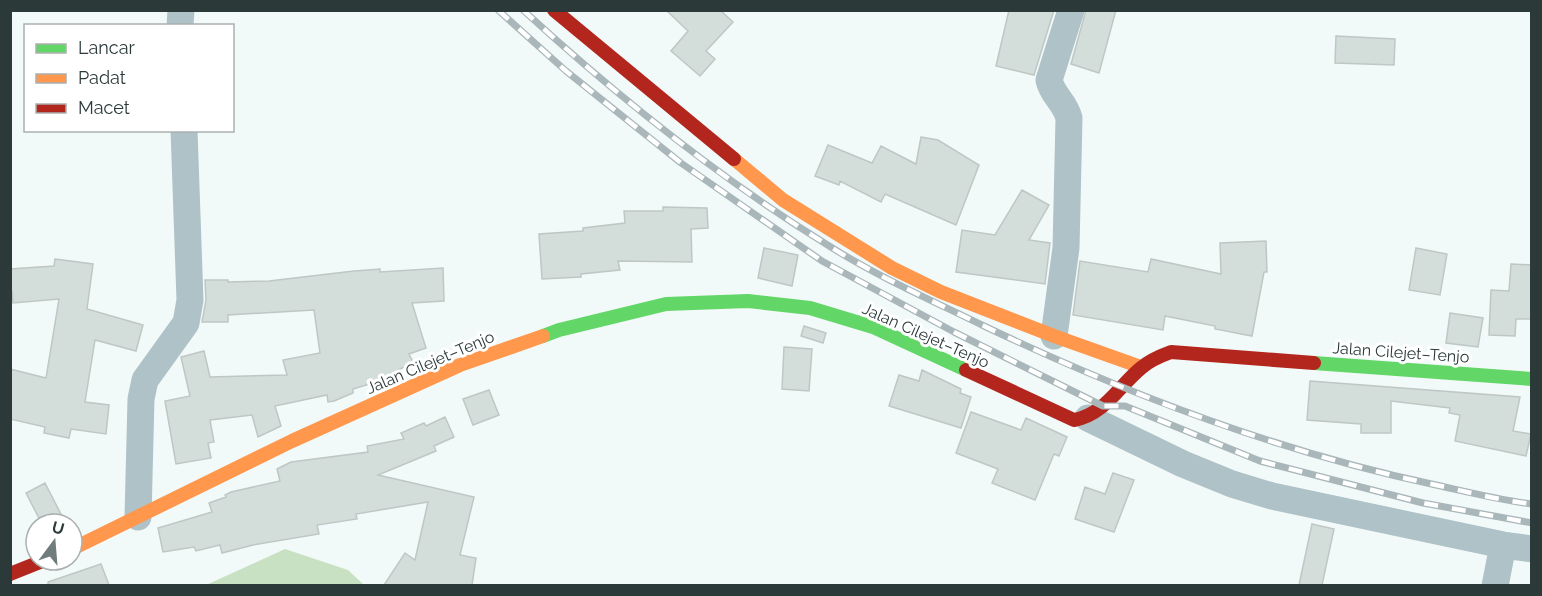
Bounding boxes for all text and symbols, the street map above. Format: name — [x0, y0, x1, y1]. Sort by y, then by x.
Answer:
legend — [24, 24, 234, 132]
text: Lancar — [78, 37, 135, 58]
text: Padat — [78, 67, 126, 88]
text: Macet — [78, 97, 130, 118]
street label: Jalan Cilejet–Tenjo — [859, 299, 992, 372]
street label: Jalan Cilejet–Tenjo — [363, 327, 497, 398]
street label: Jalan Cilejet–Tenjo — [1332, 338, 1470, 367]
north arrow — [24, 512, 84, 572]
text: U — [50, 517, 66, 539]

